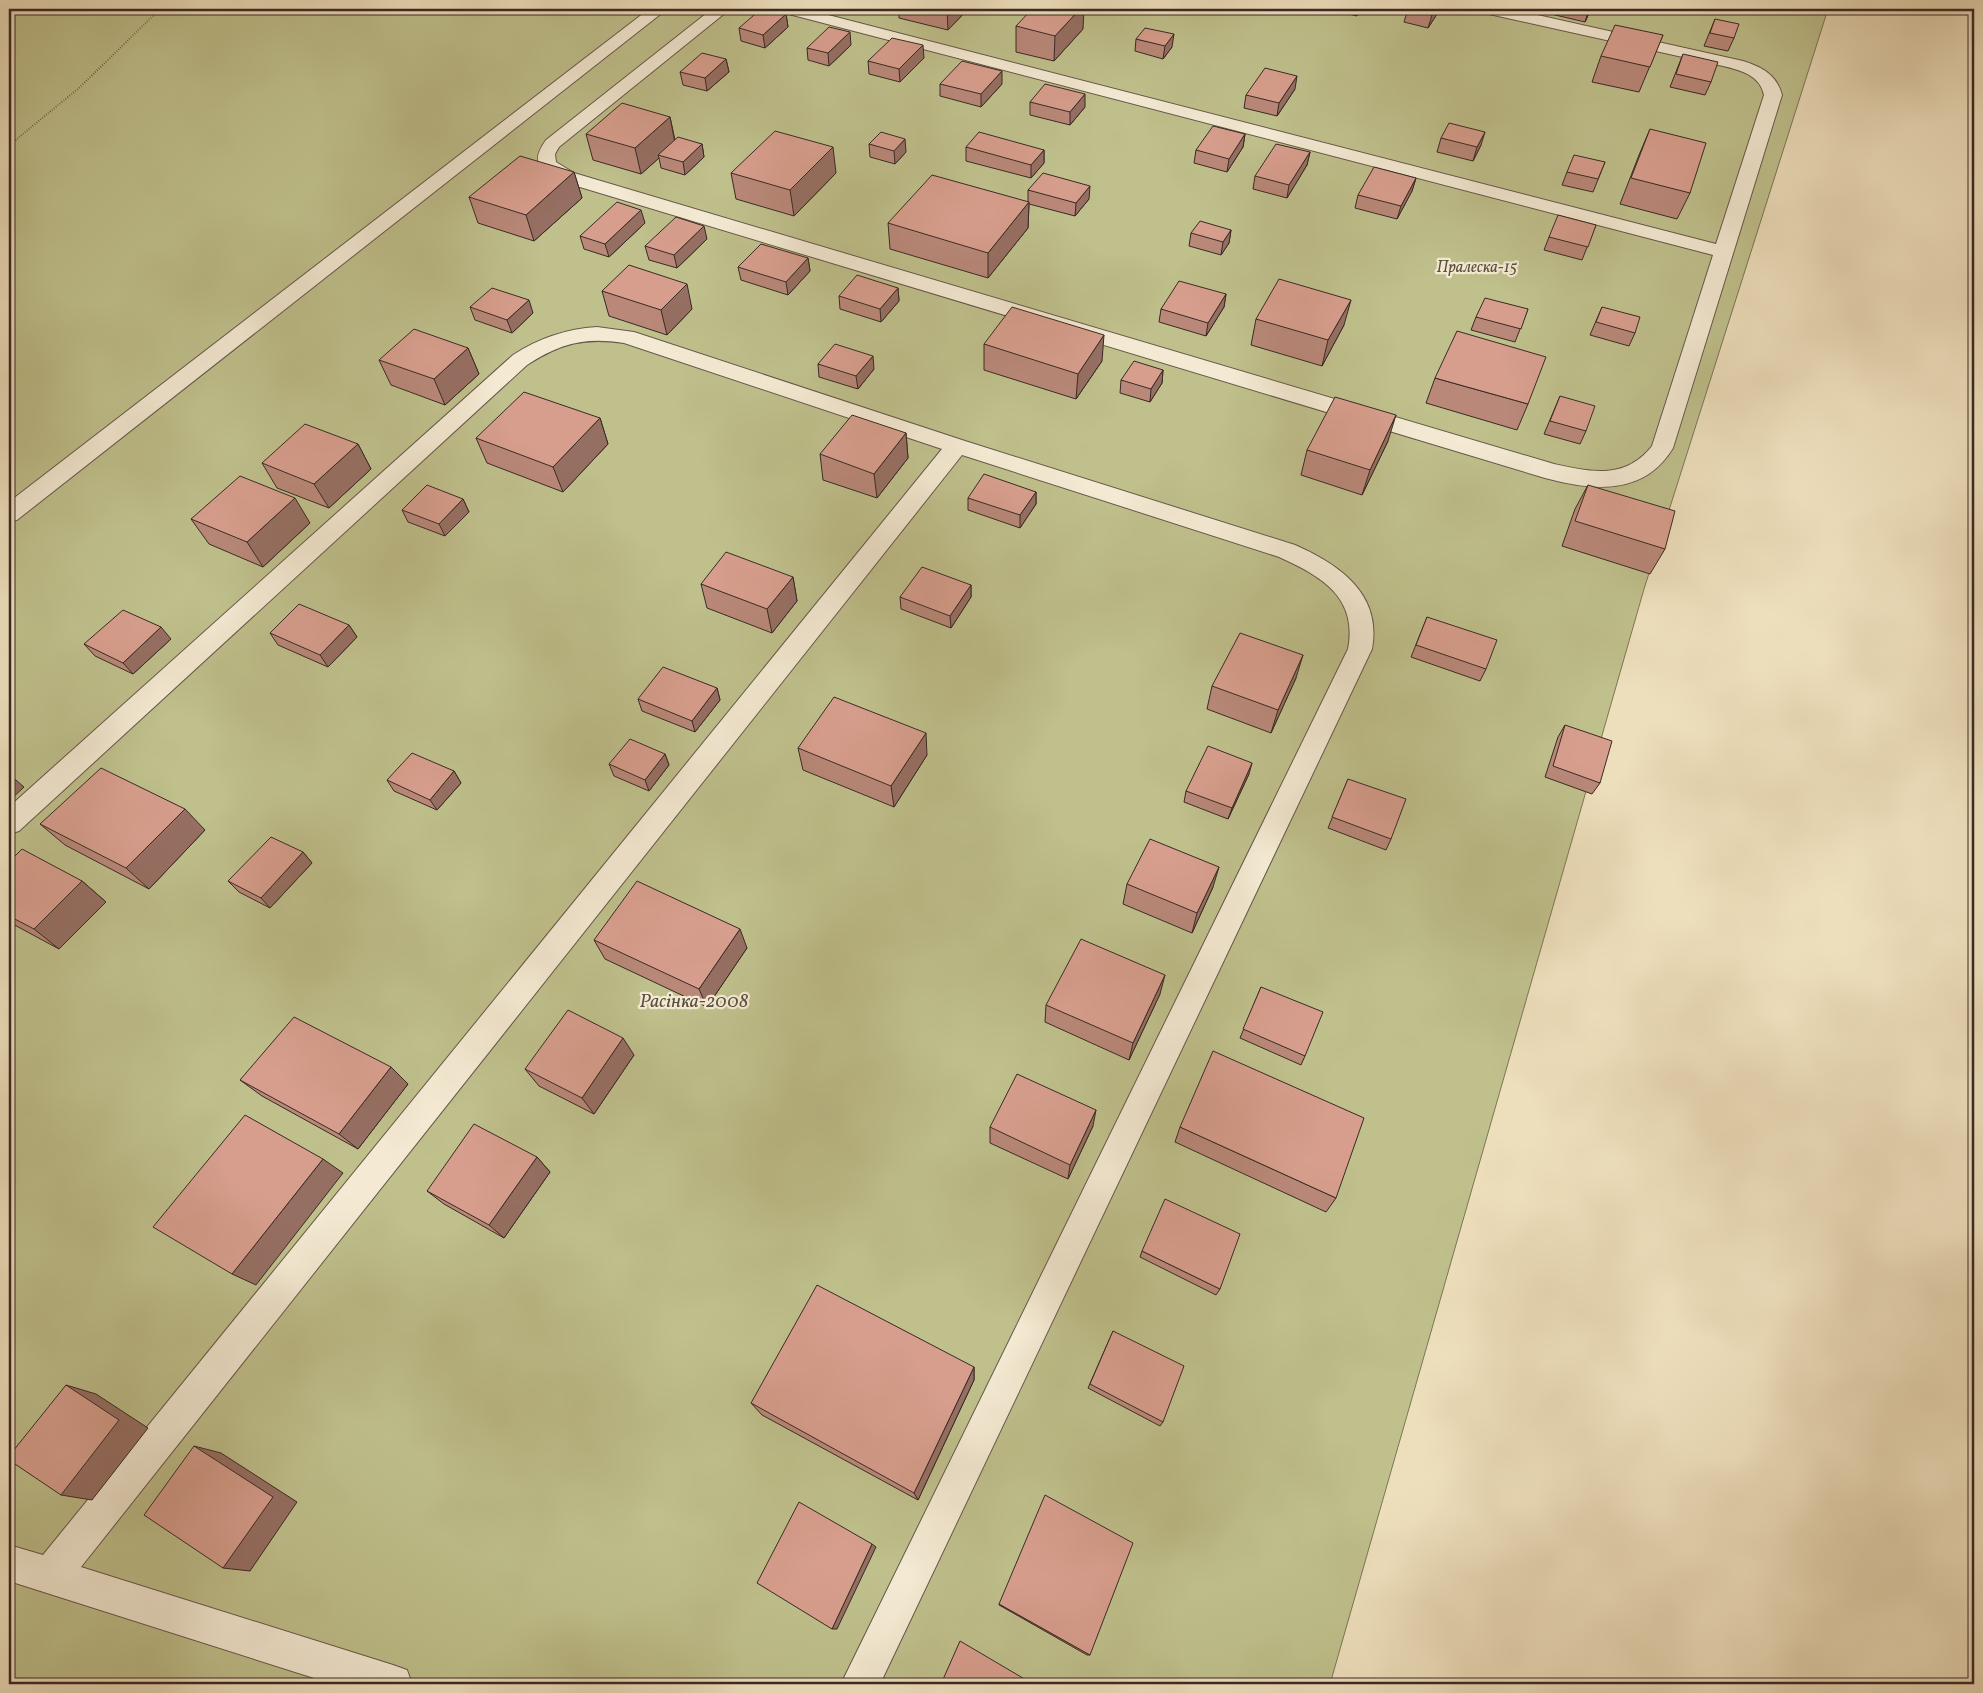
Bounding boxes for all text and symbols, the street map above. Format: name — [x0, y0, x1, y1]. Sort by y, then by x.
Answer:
park label: Пралеска-15 — [1437, 257, 1518, 279]
park label: Расінка-2008 — [640, 989, 749, 1015]

